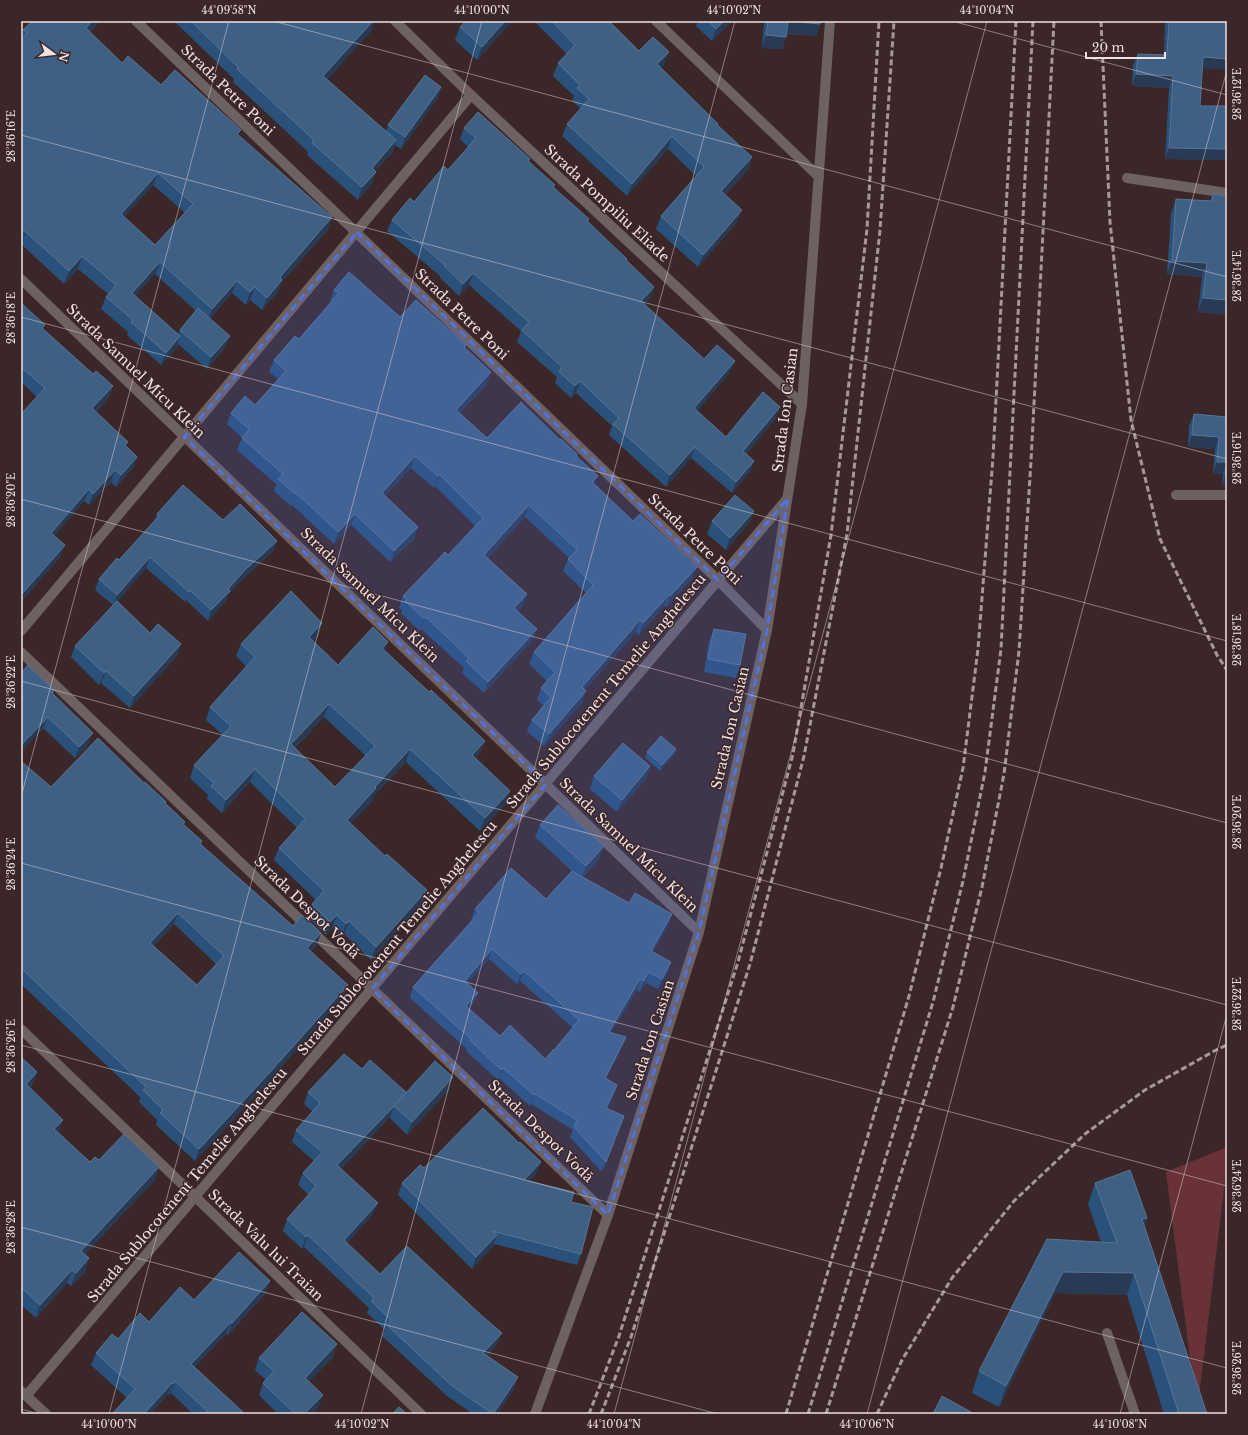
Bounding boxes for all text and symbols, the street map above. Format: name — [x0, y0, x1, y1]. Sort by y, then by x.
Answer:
text: 44°09'58"N — [202, 4, 256, 17]
text: 44°10'00"N — [454, 4, 510, 17]
text: 44°10'02"N — [707, 4, 761, 17]
text: 44°10'04"N — [960, 4, 1014, 17]
north arrow — [34, 34, 74, 74]
scale bar — [1086, 34, 1165, 60]
text: 20 m — [1092, 40, 1124, 55]
street label: Strada Petre Poni — [177, 41, 279, 140]
text: N — [55, 50, 72, 64]
text: 28°36'12"E — [1231, 68, 1244, 120]
text: 28°36'16"E — [5, 110, 18, 162]
street label: Strada Pompiliu Eliade — [541, 140, 673, 266]
text: 28°36'14"E — [1231, 250, 1244, 302]
street label: Strada Petre Poni — [411, 265, 513, 364]
text: 28°36'18"E — [5, 292, 18, 344]
street label: Strada Samuel Micu Klein — [63, 300, 210, 442]
street label: Strada Ion Casian — [768, 346, 802, 473]
text: 28°36'16"E — [1231, 432, 1244, 484]
text: 28°36'20"E — [5, 473, 18, 527]
street label: Strada Petre Poni — [644, 490, 746, 589]
street label: Strada Samuel Micu Klein — [297, 524, 444, 666]
street label: Strada Sublocotenent Temelie Anghelescu — [502, 569, 710, 812]
text: 28°36'18"E — [1231, 614, 1244, 666]
text: 28°36'22"E — [5, 655, 18, 709]
street label: Strada Ion Casian — [707, 664, 753, 791]
street label: Strada Samuel Micu Klein — [556, 774, 703, 916]
text: 28°36'20"E — [1231, 795, 1244, 849]
street label: Strada Sublocotenent Temelie Anghelescu — [293, 816, 501, 1059]
text: 28°36'24"E — [5, 837, 18, 891]
street label: Strada Despot Vodă — [250, 852, 364, 962]
street label: Strada Ion Casian — [622, 977, 678, 1102]
text: 28°36'22"E — [1231, 977, 1244, 1031]
text: 28°36'26"E — [5, 1019, 18, 1073]
street label: Strada Sublocotenent Temelie Anghelescu — [83, 1063, 291, 1306]
street label: Strada Despot Vodă — [484, 1076, 598, 1186]
text: 28°36'24"E — [1231, 1159, 1244, 1213]
street label: Strada Valu lui Traian — [204, 1185, 328, 1305]
text: 28°36'28"E — [5, 1200, 18, 1254]
text: 28°36'26"E — [1231, 1341, 1244, 1395]
text: 44°10'00"N — [81, 1418, 137, 1431]
text: 44°10'02"N — [335, 1418, 389, 1431]
text: 44°10'04"N — [587, 1418, 641, 1431]
text: 44°10'06"N — [839, 1418, 895, 1431]
text: 44°10'08"N — [1093, 1418, 1147, 1431]

